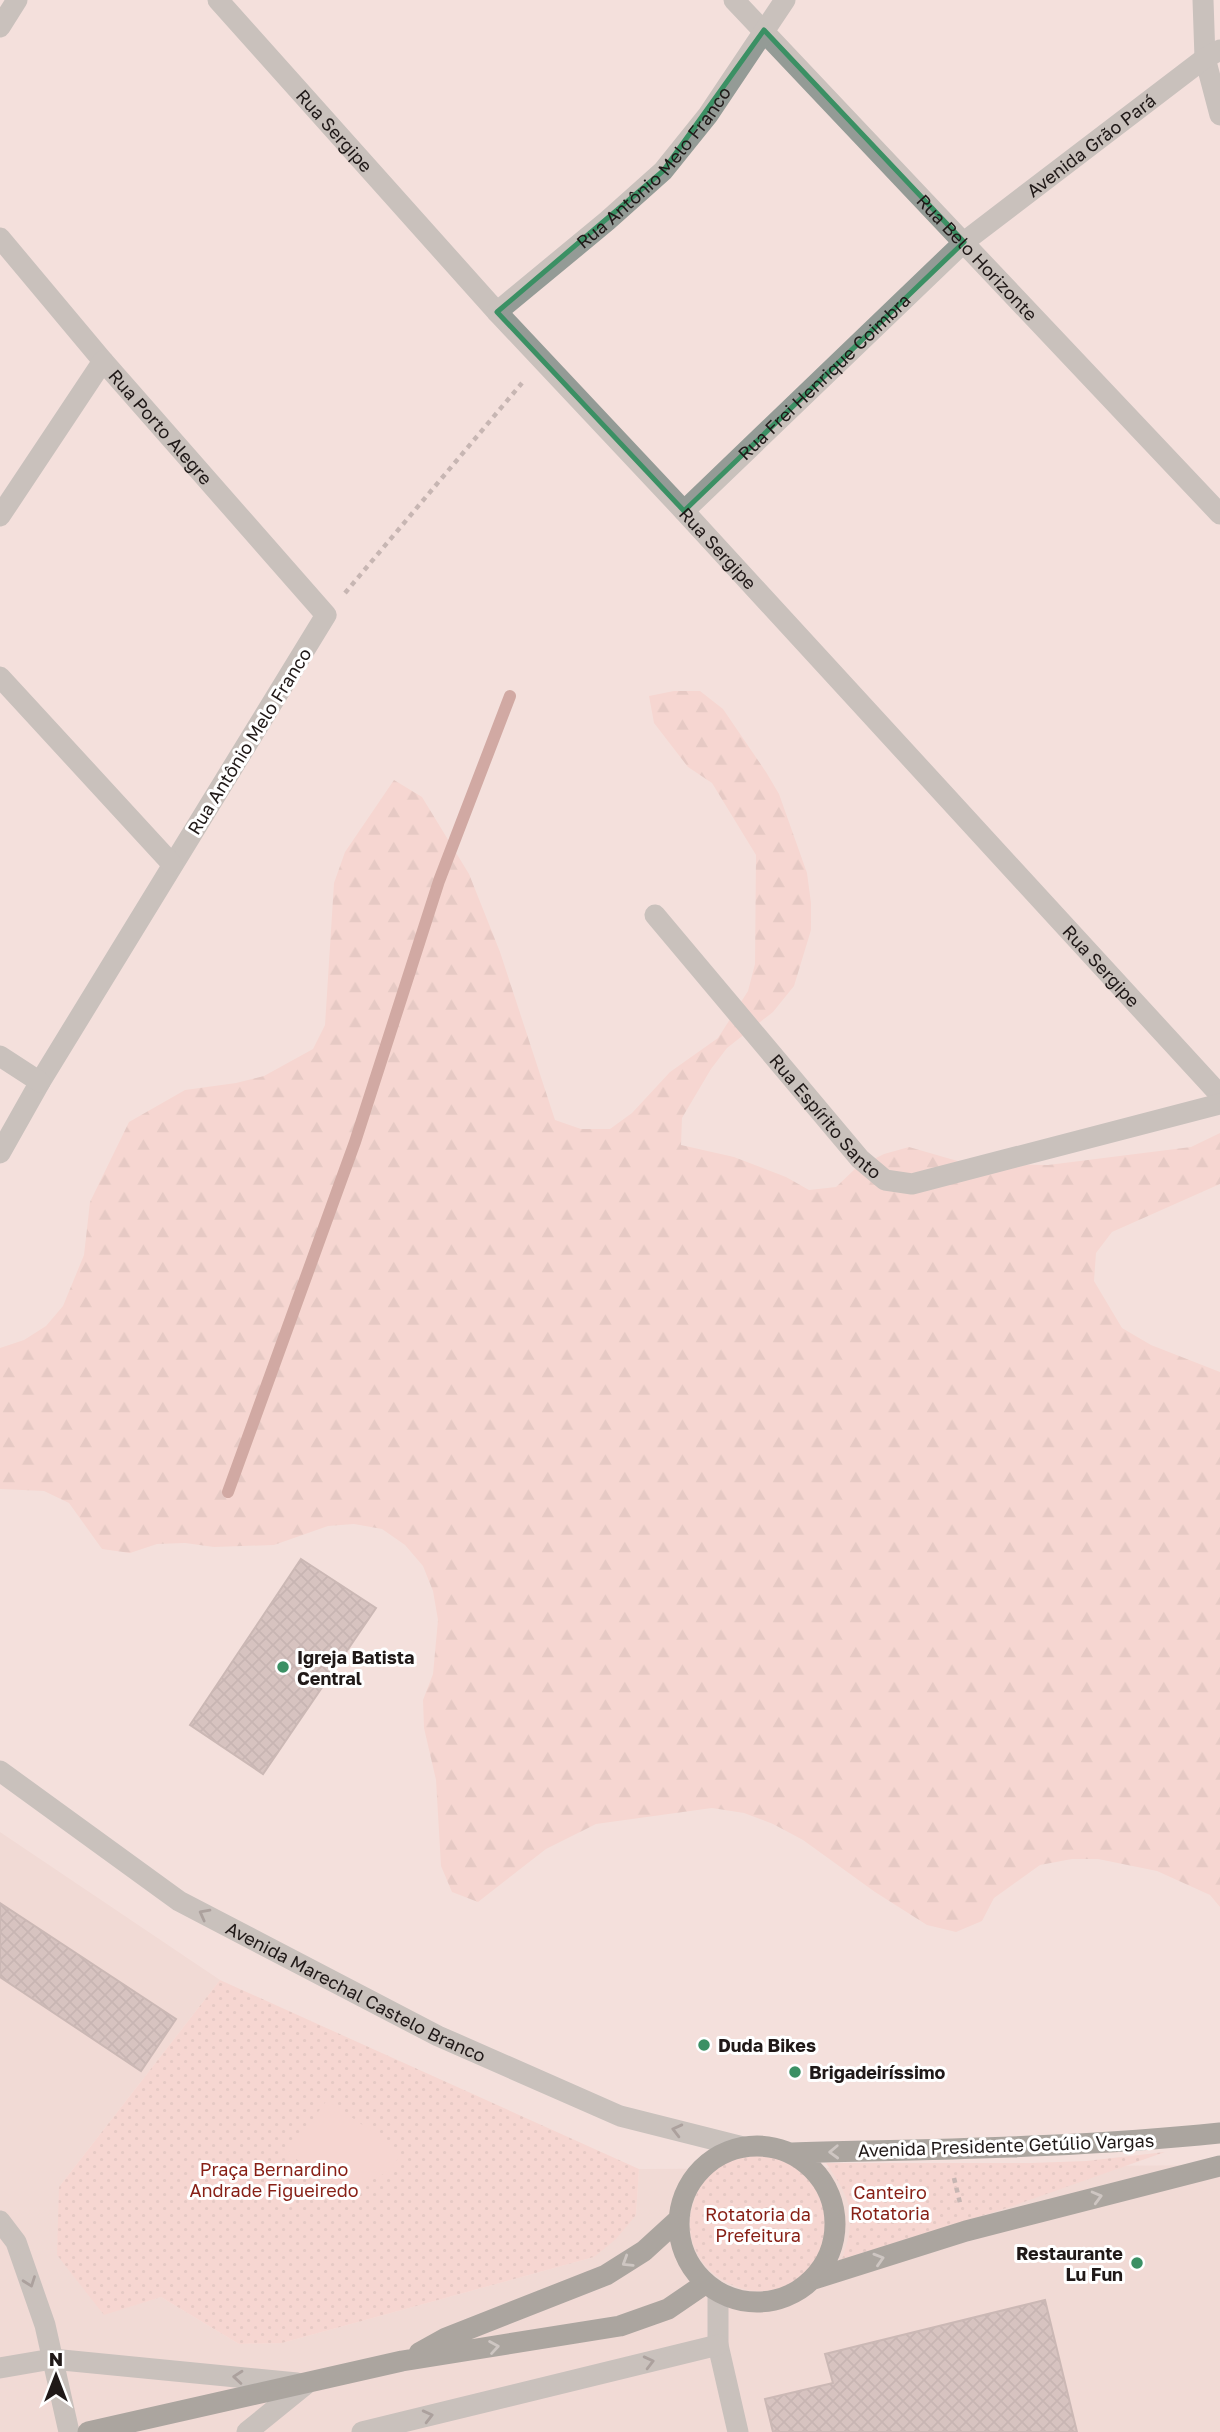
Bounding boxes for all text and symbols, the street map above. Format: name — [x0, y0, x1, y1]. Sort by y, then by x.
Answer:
street label: Rua Antônio Melo Franco — [572, 82, 735, 253]
street label: Rua Sergipe — [292, 84, 377, 176]
street label: Avenida Grão Pará — [1022, 89, 1160, 201]
street label: Rua Belo Horizonte — [912, 189, 1042, 325]
street label: Rua Frei Henrique Coimbra — [733, 289, 915, 464]
street label: Rua Porto Alegre — [104, 365, 217, 489]
street label: Rua Sergipe — [675, 502, 761, 594]
street label: Rua Antônio Melo Franco — [182, 644, 316, 838]
street label: Rua Sergipe — [1058, 920, 1145, 1011]
street label: Rua Espírito Santo — [765, 1049, 886, 1183]
place label: Igreja Batista Central — [297, 1646, 414, 1689]
marker: Igreja Batista Central — [275, 1659, 291, 1675]
one-way arrow — [199, 1909, 211, 1922]
street label: Avenida Marechal Castelo Branco — [222, 1916, 489, 2067]
place label: Duda Bikes — [718, 2034, 816, 2056]
marker: Duda Bikes — [696, 2037, 712, 2053]
place label: Brigadeiríssimo — [809, 2061, 946, 2083]
marker: Brigadeiríssimo — [787, 2064, 803, 2080]
one-way arrow — [671, 2124, 683, 2138]
street label: Avenida Presidente Getúlio Vargas — [857, 2129, 1155, 2161]
one-way arrow — [828, 2145, 839, 2160]
park label: Praça Bernardino Andrade Figueiredo — [189, 2158, 359, 2201]
park label: Canteiro Rotatoria — [850, 2181, 930, 2224]
one-way arrow — [1091, 2191, 1103, 2205]
park label: Rotatoria da Prefeitura — [705, 2203, 811, 2246]
place label: Restaurante Lu Fun — [1016, 2242, 1123, 2285]
one-way arrow — [872, 2253, 884, 2267]
one-way arrow — [621, 2254, 634, 2267]
marker: Restaurante Lu Fun — [1129, 2255, 1145, 2271]
one-way arrow — [22, 2275, 36, 2287]
one-way arrow — [488, 2340, 500, 2355]
north arrow — [21, 2341, 91, 2411]
text: N — [49, 2347, 63, 2370]
one-way arrow — [643, 2356, 655, 2370]
one-way arrow — [232, 2370, 243, 2385]
one-way arrow — [422, 2410, 434, 2424]

